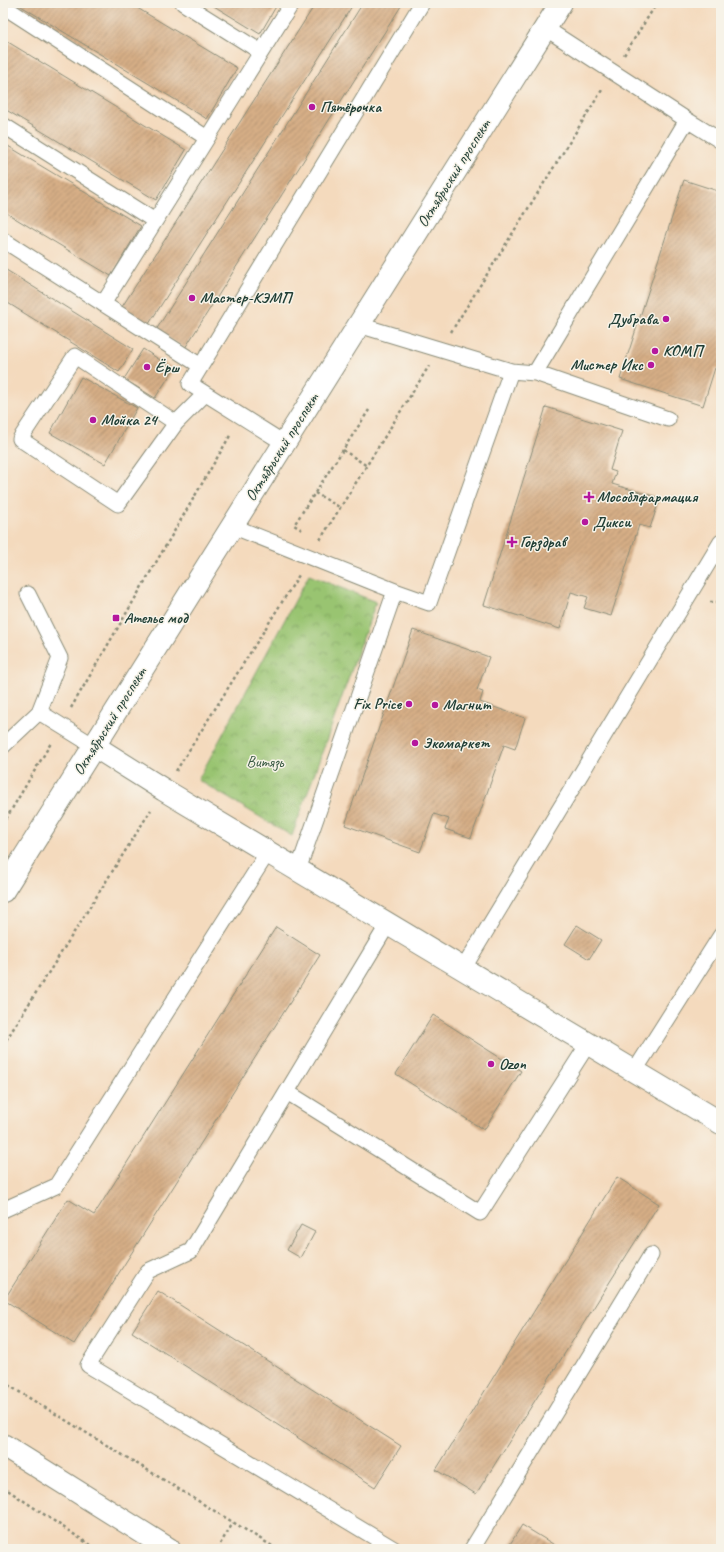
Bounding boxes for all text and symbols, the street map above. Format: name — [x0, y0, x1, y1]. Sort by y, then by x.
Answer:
place label: Пятёрочка — [320, 97, 382, 117]
marker: Пятёрочка — [307, 102, 317, 112]
street label: Октябрьский проспект — [413, 114, 496, 231]
place label: Мастер-КЭМП — [200, 288, 294, 308]
marker: Мастер-КЭМП — [187, 293, 197, 303]
place label: Дубрава — [608, 309, 660, 329]
marker: Дубрава — [661, 314, 671, 324]
place label: КОМП — [663, 341, 706, 361]
marker: КОМП — [650, 346, 660, 356]
place label: Мистер Икс — [570, 355, 644, 375]
place label: Ёрш — [155, 357, 180, 377]
marker: Мистер Икс — [646, 360, 656, 370]
marker: Ёрш — [142, 362, 152, 372]
street label: Октябрьский проспект — [241, 388, 324, 505]
place label: Мойка 24 — [101, 410, 159, 430]
marker: Мойка 24 — [88, 415, 98, 425]
place label: Мособлфармация — [597, 487, 699, 507]
marker: Мособлфармация — [584, 492, 594, 502]
place label: Дикси — [593, 512, 632, 532]
marker: Дикси — [580, 517, 590, 527]
place label: Горздрав — [520, 532, 568, 552]
marker: Горздрав — [507, 537, 517, 547]
place label: Ателье мод — [124, 608, 189, 628]
marker: Ателье мод — [111, 613, 121, 623]
street label: Октябрьский проспект — [69, 662, 152, 779]
place label: Fix Price — [353, 694, 403, 714]
place label: Магнит — [443, 695, 492, 715]
marker: Fix Price — [404, 699, 414, 709]
marker: Магнит — [430, 700, 440, 710]
place label: Экомаркет — [423, 733, 491, 753]
marker: Экомаркет — [410, 738, 420, 748]
park label: Витязь — [246, 752, 285, 772]
place label: Ozon — [499, 1054, 526, 1074]
marker: Ozon — [486, 1059, 496, 1069]

